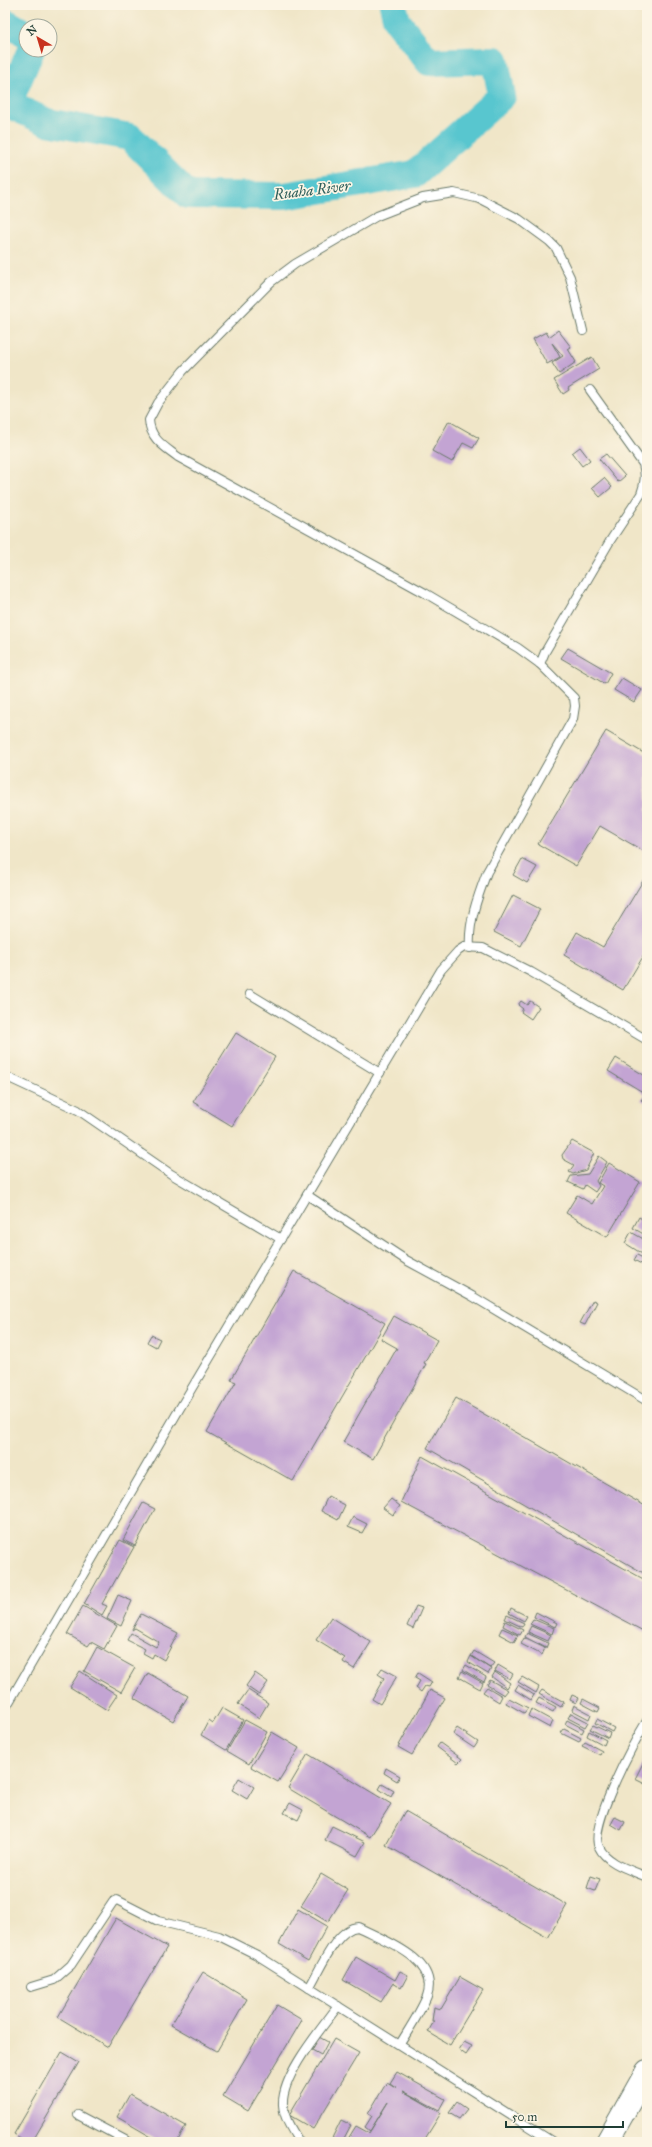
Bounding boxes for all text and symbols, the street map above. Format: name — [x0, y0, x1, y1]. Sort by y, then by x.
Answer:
north arrow — [18, 18, 58, 58]
text: N — [24, 22, 40, 39]
water label: Ruaha River — [272, 176, 352, 204]
scale bar — [506, 2103, 623, 2129]
text: 50 m — [512, 2110, 537, 2124]

